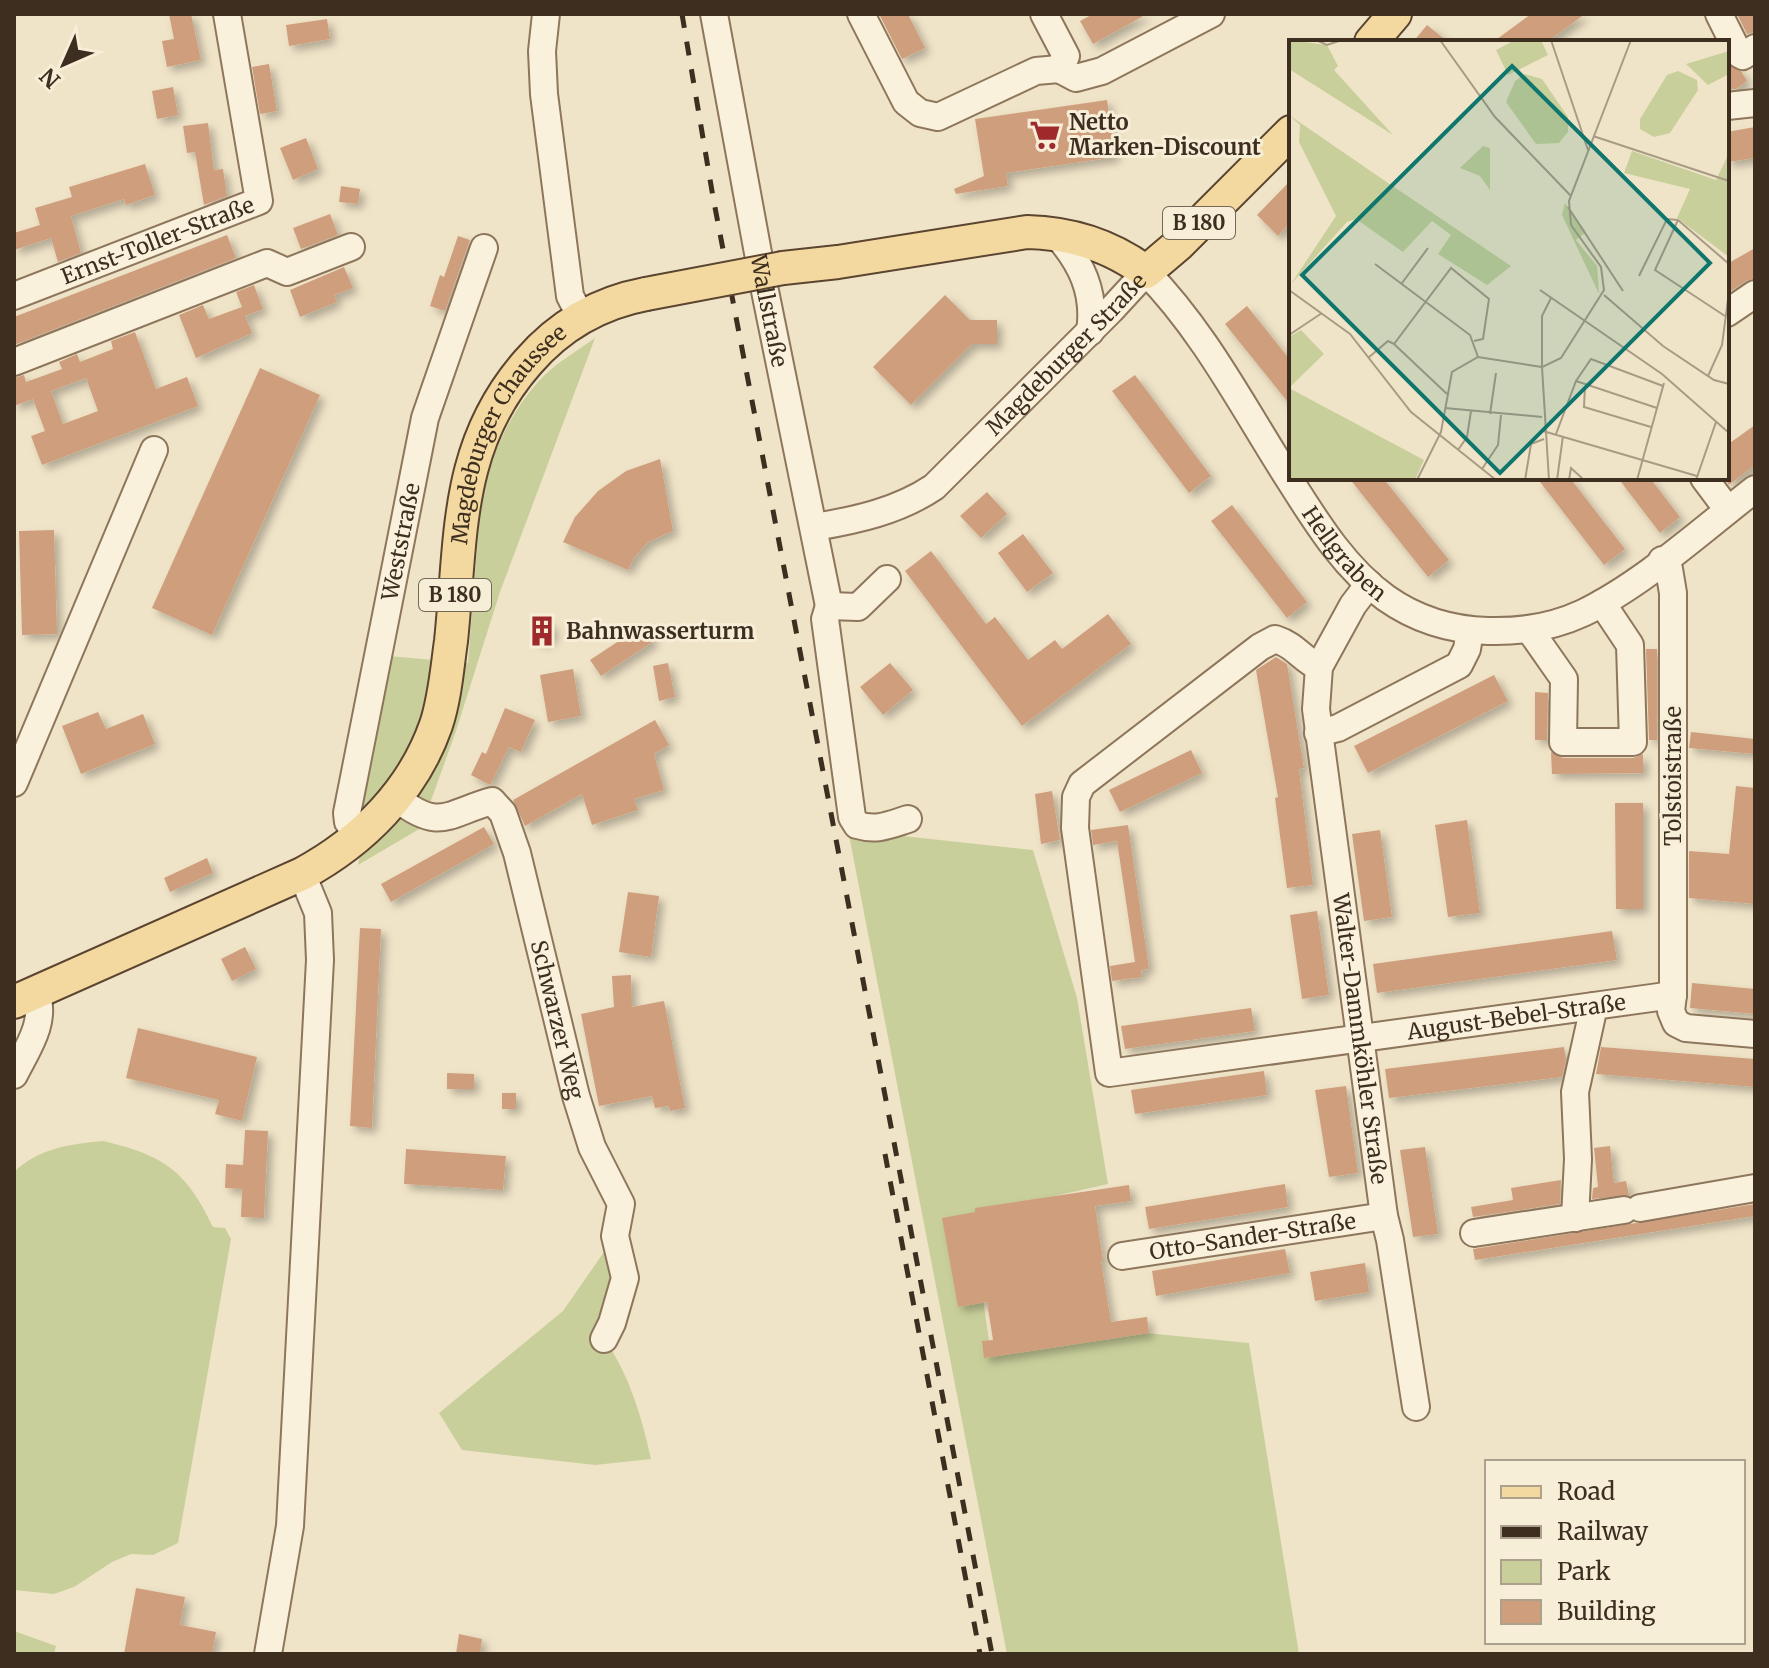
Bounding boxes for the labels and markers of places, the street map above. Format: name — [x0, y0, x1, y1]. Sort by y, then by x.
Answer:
place label: Netto Marken-Discount — [1069, 108, 1261, 161]
supermarket icon: Netto Marken-Discount — [1028, 118, 1062, 152]
building icon: Bahnwasserturm — [525, 614, 559, 648]
place label: Bahnwasserturm — [566, 617, 754, 645]

